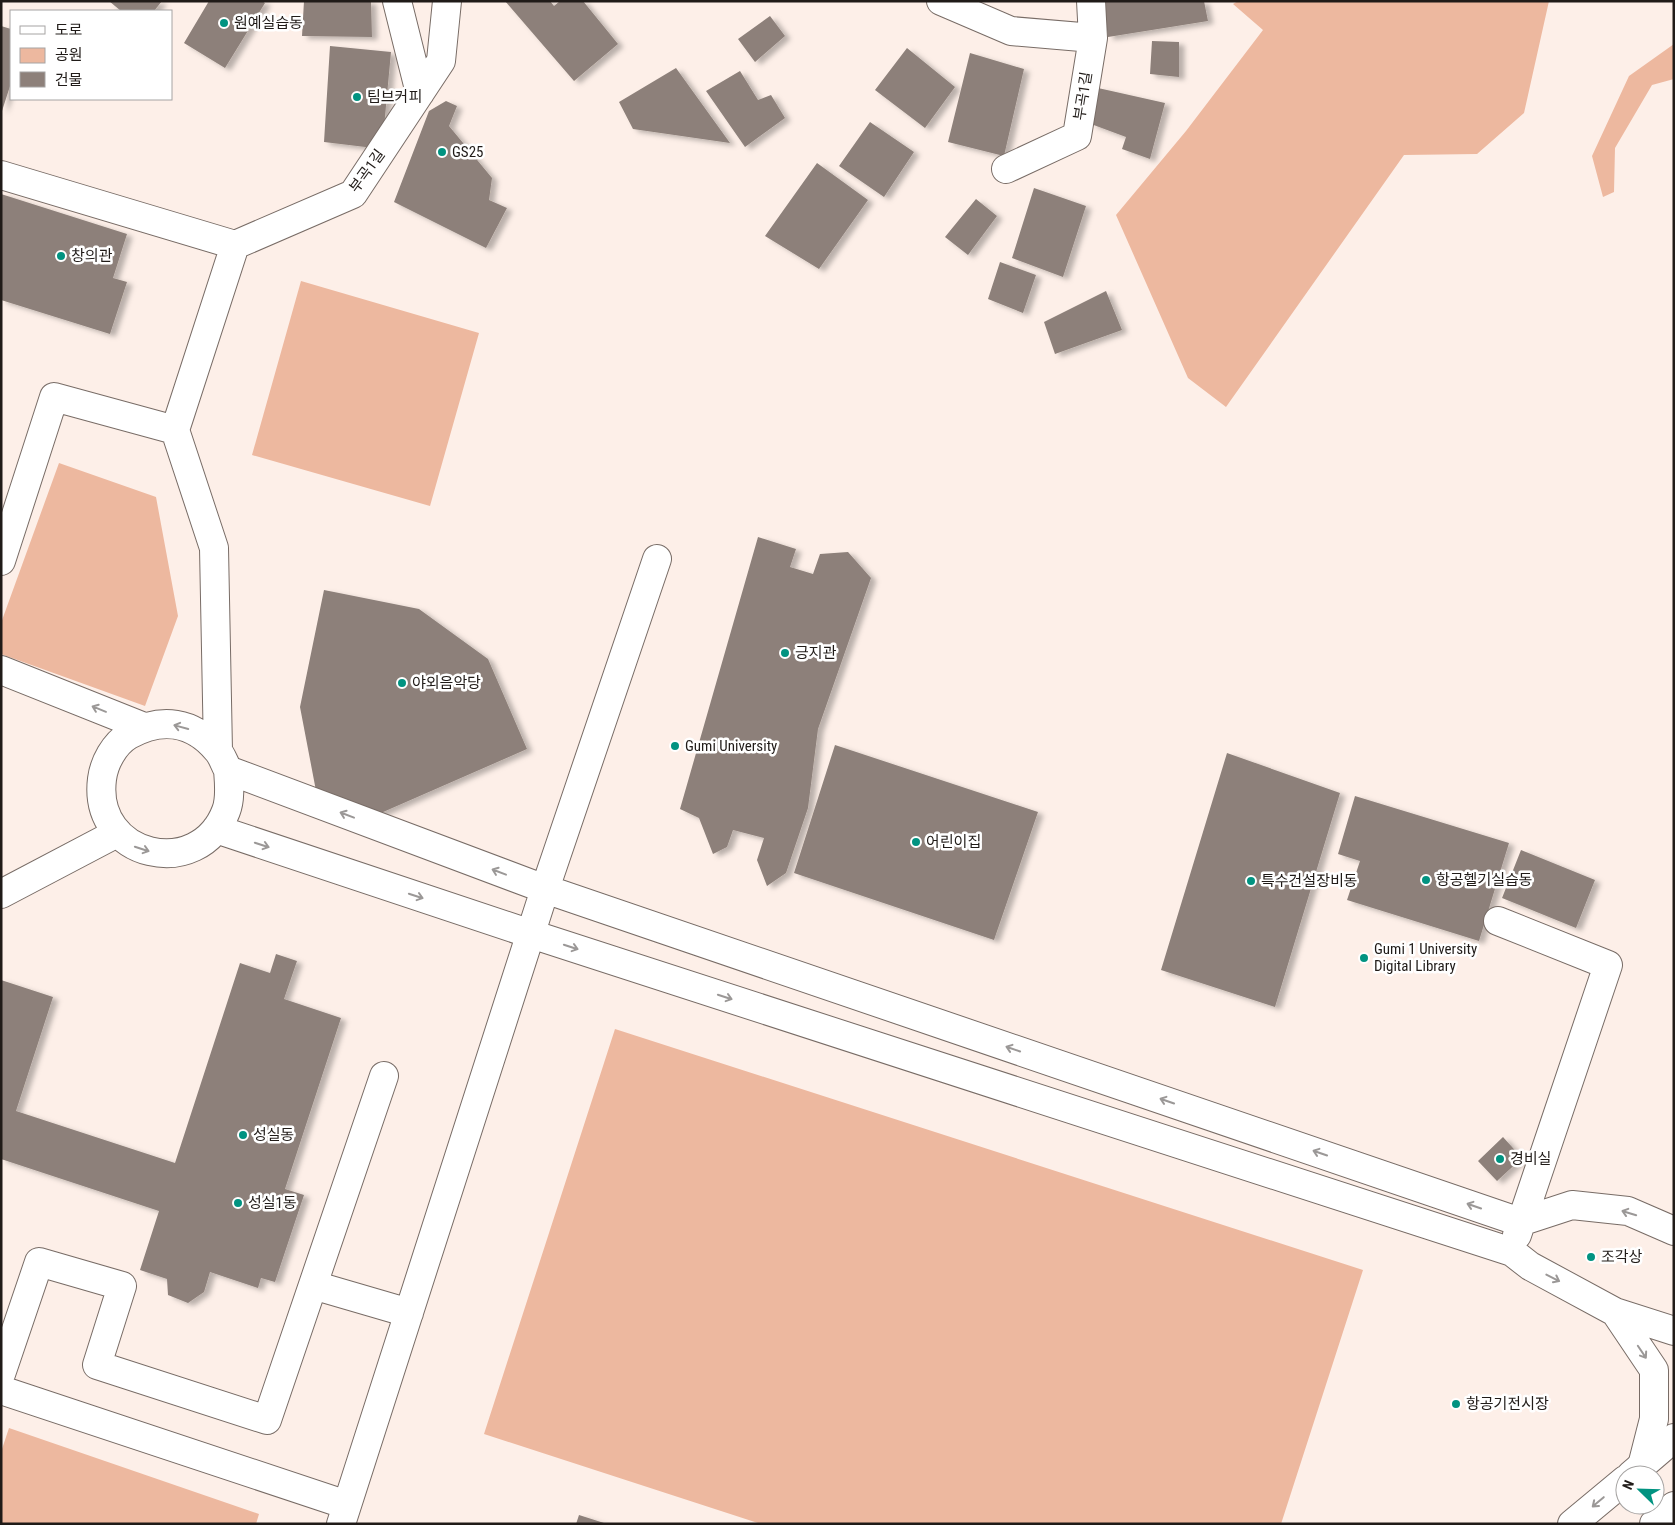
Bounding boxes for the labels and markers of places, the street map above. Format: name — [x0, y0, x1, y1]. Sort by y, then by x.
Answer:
place label: 원예실습동 — [234, 14, 303, 32]
marker: 원예실습동 — [218, 17, 230, 29]
place label: 팀브커피 — [367, 88, 422, 106]
marker: 팀브커피 — [351, 91, 363, 103]
place label: GS25 — [452, 143, 483, 161]
marker: GS25 — [436, 146, 448, 158]
place label: 창의관 — [71, 247, 113, 265]
marker: 창의관 — [55, 250, 67, 262]
place label: 긍지관 — [795, 644, 837, 662]
marker: 긍지관 — [779, 647, 791, 659]
place label: 야외음악당 — [412, 674, 481, 692]
marker: 야외음악당 — [396, 677, 408, 689]
place label: Gumi University — [685, 737, 777, 755]
marker: Gumi University — [669, 740, 681, 752]
place label: 어린이집 — [926, 833, 981, 851]
marker: 어린이집 — [910, 836, 922, 848]
place label: 항공헬기실습동 — [1436, 871, 1533, 889]
place label: 특수건설장비동 — [1261, 872, 1358, 890]
marker: 항공헬기실습동 — [1420, 874, 1432, 886]
marker: 특수건설장비동 — [1245, 875, 1257, 887]
place label: Gumi 1 University Digital Library — [1374, 940, 1477, 975]
marker: Gumi 1 University Digital Library — [1358, 952, 1370, 964]
place label: 성실동 — [253, 1126, 294, 1144]
marker: 성실동 — [237, 1129, 249, 1141]
place label: 경비실 — [1510, 1150, 1551, 1168]
marker: 경비실 — [1494, 1153, 1506, 1165]
place label: 성실1동 — [248, 1194, 297, 1212]
marker: 성실1동 — [232, 1197, 244, 1209]
place label: 조각상 — [1601, 1248, 1643, 1266]
marker: 조각상 — [1585, 1251, 1597, 1263]
place label: 항공기전시장 — [1466, 1395, 1549, 1413]
marker: 항공기전시장 — [1450, 1398, 1462, 1410]

